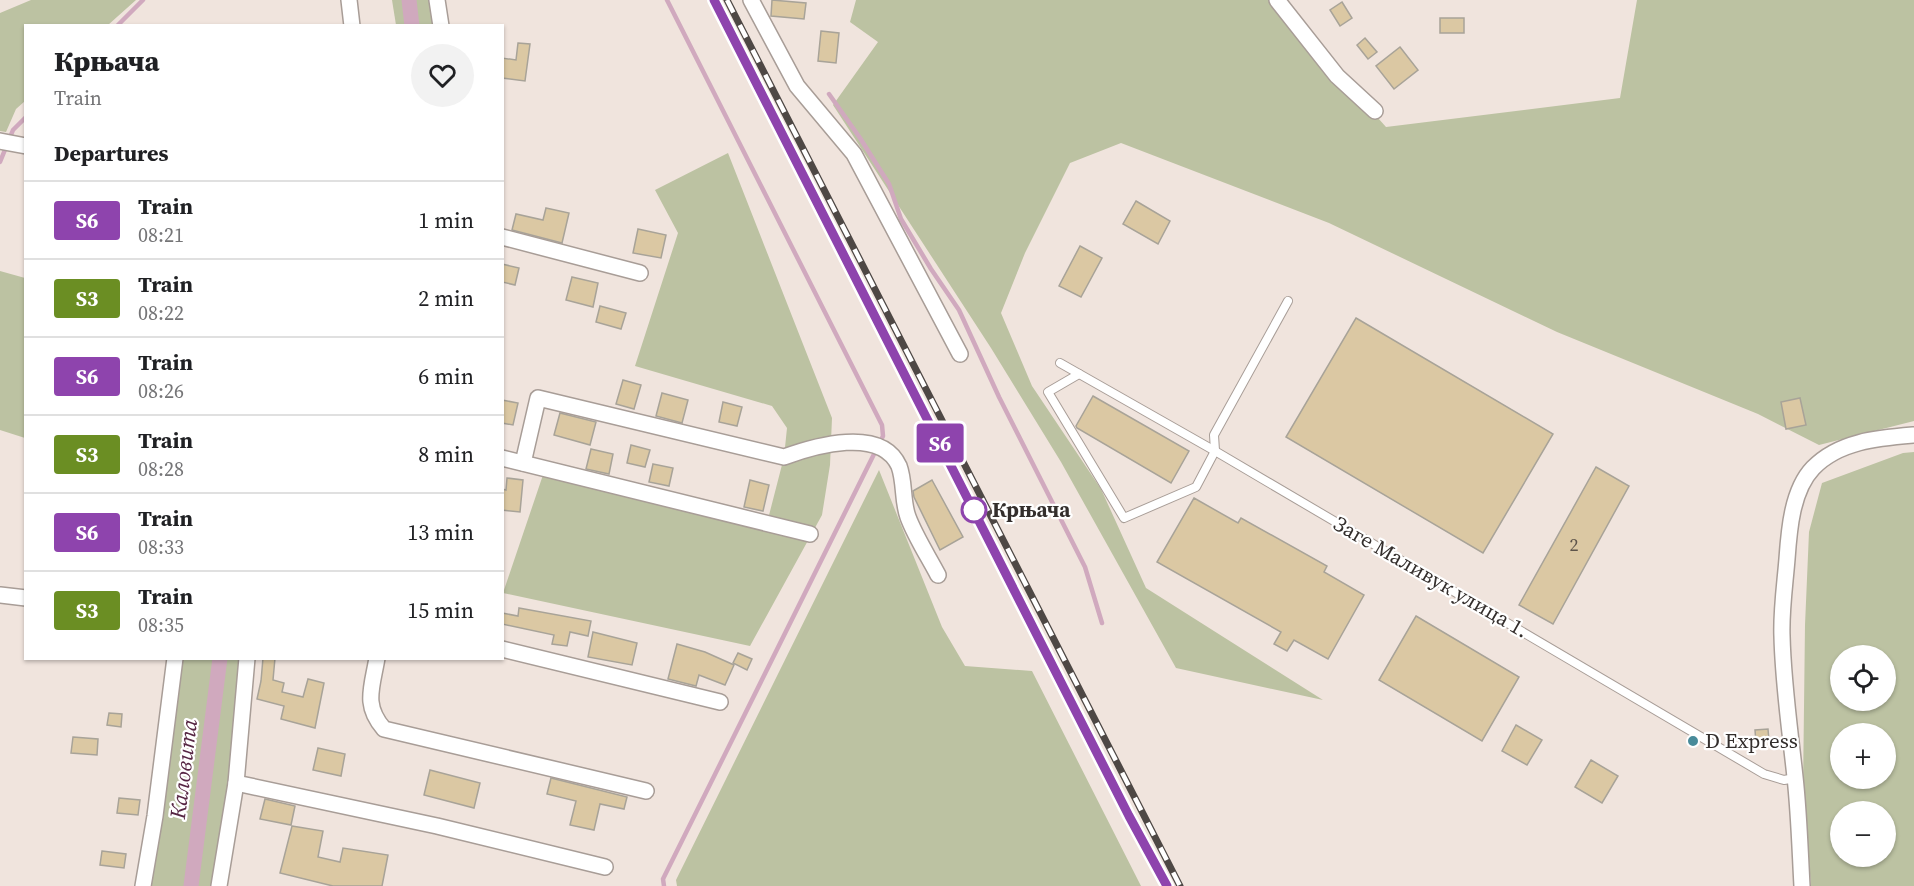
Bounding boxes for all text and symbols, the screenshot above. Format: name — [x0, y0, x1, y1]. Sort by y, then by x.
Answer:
text: Крњача — [54, 42, 160, 80]
button: heart — [411, 44, 474, 107]
text: Train — [54, 84, 102, 112]
text: Departures — [54, 138, 168, 168]
text: Train — [138, 191, 193, 221]
text: 1 min — [418, 205, 474, 235]
text: S6 — [76, 206, 98, 235]
text: 08:21 — [138, 221, 184, 249]
text: Train — [138, 269, 193, 299]
text: 2 min — [418, 283, 474, 313]
text: S3 — [76, 284, 98, 313]
text: 08:22 — [138, 299, 184, 327]
text: Train — [138, 347, 193, 377]
text: 6 min — [418, 361, 474, 391]
text: S6 — [76, 362, 98, 391]
text: 08:26 — [138, 377, 184, 405]
line badge: S6 — [913, 424, 967, 462]
text: Train — [138, 425, 193, 455]
text: S6 — [929, 429, 951, 458]
text: 8 min — [418, 439, 474, 469]
text: S3 — [76, 440, 98, 469]
text: 08:28 — [138, 455, 184, 483]
place label: Крњача — [992, 495, 1071, 524]
marker: Крњача — [961, 497, 987, 523]
text: Train — [138, 503, 193, 533]
street label: Заге Маливук улица 1. — [1328, 509, 1534, 644]
text: 13 min — [407, 517, 474, 547]
text: S6 — [76, 518, 98, 547]
house number: 2 — [1570, 532, 1579, 557]
text: 08:33 — [138, 533, 184, 561]
text: Train — [138, 581, 193, 611]
text: 15 min — [407, 595, 474, 625]
text: S3 — [76, 596, 98, 625]
text: 08:35 — [138, 611, 184, 639]
map controls — [1830, 645, 1896, 867]
button: locate — [1830, 645, 1896, 711]
water label: Каловита — [162, 717, 204, 822]
button: + — [1830, 723, 1896, 789]
place label: D Express — [1705, 726, 1798, 755]
marker: D Express — [1686, 734, 1700, 748]
button: − — [1830, 801, 1896, 867]

